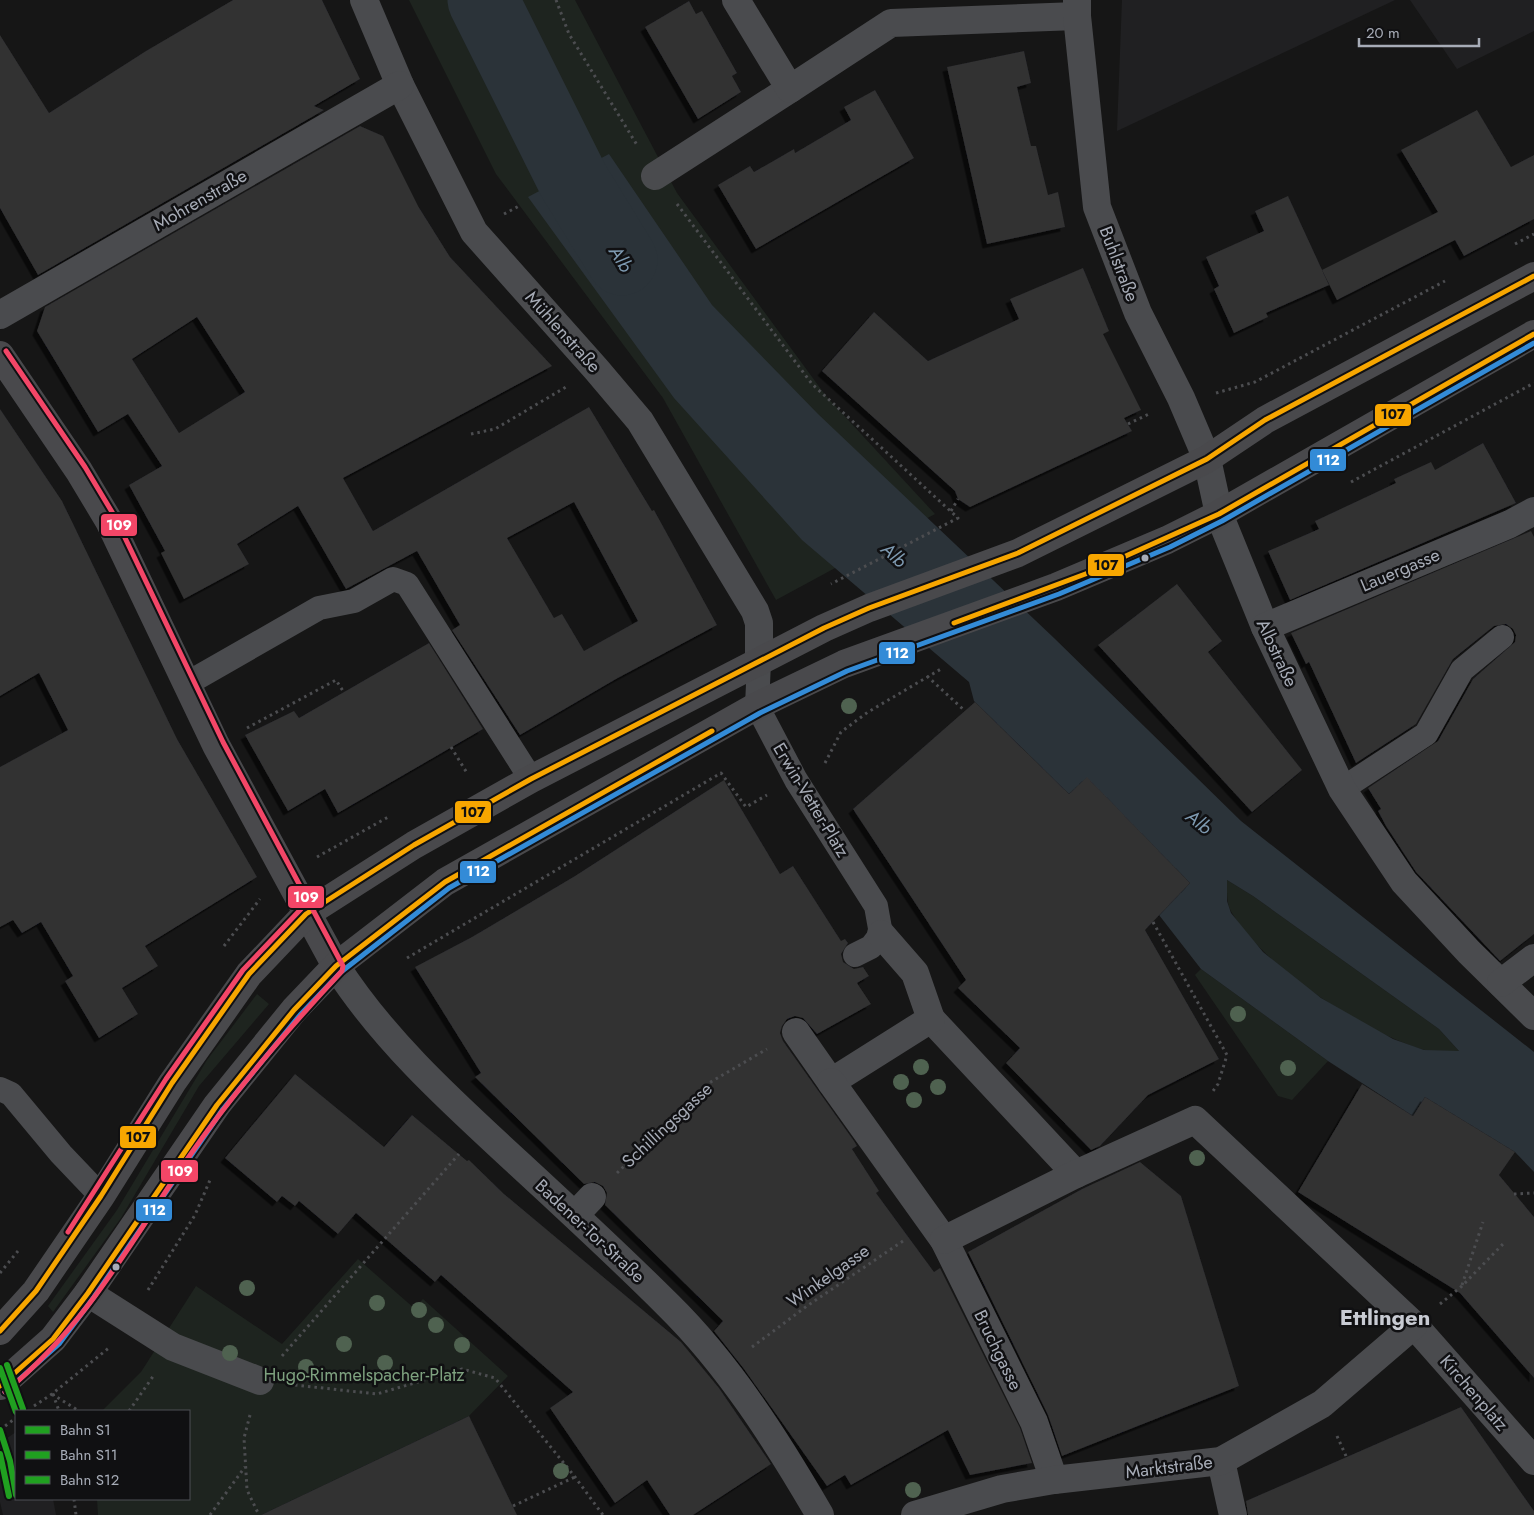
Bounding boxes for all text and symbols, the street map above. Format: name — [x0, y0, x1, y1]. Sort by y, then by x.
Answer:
scale bar — [1359, 15, 1479, 47]
text: 20 m — [1366, 22, 1400, 44]
street label: Mohrenstraße — [148, 163, 252, 237]
street label: Buhlstraße — [1093, 222, 1145, 306]
water label: Alb — [602, 240, 640, 278]
street label: Mühlenstraße — [519, 285, 607, 379]
line badge: 107 — [1374, 403, 1412, 427]
text: 107 — [1381, 404, 1406, 424]
line badge: 112 — [1309, 448, 1347, 472]
text: 112 — [1316, 450, 1340, 470]
line badge: 109 — [100, 513, 138, 537]
text: 109 — [106, 515, 132, 535]
water label: Alb — [874, 535, 913, 574]
street label: Lauergasse — [1356, 542, 1444, 598]
line badge: 107 — [1087, 553, 1125, 577]
unlabelled marker — [1140, 553, 1150, 563]
text: 107 — [1094, 555, 1119, 575]
street label: Albstraße — [1250, 615, 1304, 691]
line badge: 112 — [878, 641, 916, 665]
text: 112 — [885, 643, 909, 663]
street label: Erwin-Vetter-Platz — [766, 738, 856, 863]
line badge: 107 — [454, 800, 492, 824]
text: 107 — [461, 802, 486, 822]
water label: Alb — [1179, 802, 1218, 841]
line badge: 112 — [459, 860, 497, 884]
text: 112 — [466, 861, 490, 881]
line badge: 109 — [287, 885, 325, 909]
text: 109 — [293, 887, 319, 907]
street label: Schillingsgasse — [616, 1076, 718, 1174]
line badge: 107 — [119, 1125, 157, 1149]
text: 107 — [126, 1127, 151, 1147]
line badge: 109 — [160, 1159, 199, 1183]
text: 109 — [167, 1161, 193, 1181]
street label: Badener-Tor-Straße — [529, 1173, 651, 1289]
line badge: 112 — [135, 1198, 173, 1222]
text: 112 — [142, 1200, 166, 1220]
street label: Winkelgasse — [781, 1238, 875, 1314]
unlabelled marker — [111, 1262, 121, 1272]
district label: Ettlingen — [1340, 1301, 1430, 1333]
street label: Bruchgasse — [967, 1305, 1029, 1395]
street label: Kirchenplatz — [1434, 1349, 1515, 1437]
park label: Hugo-Rimmelspacher-Platz — [263, 1362, 465, 1388]
legend — [15, 1410, 190, 1500]
text: Bahn S1 — [60, 1419, 111, 1441]
text: Bahn S11 — [60, 1444, 118, 1466]
street label: Marktstraße — [1124, 1449, 1214, 1485]
text: Bahn S12 — [60, 1469, 119, 1491]

